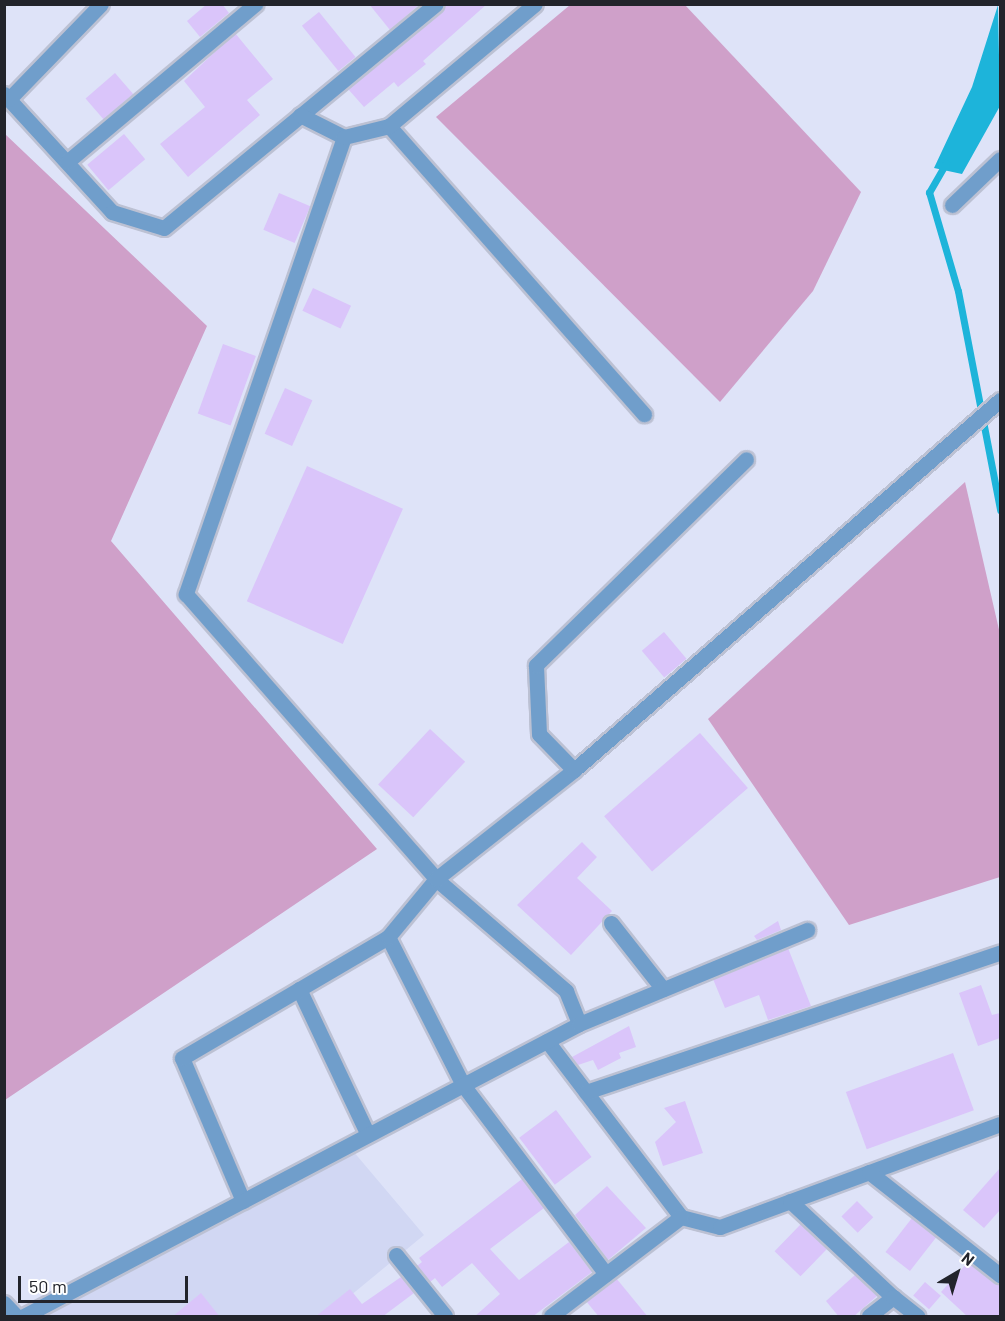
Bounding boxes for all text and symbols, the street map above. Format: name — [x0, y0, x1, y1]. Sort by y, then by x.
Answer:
north arrow — [927, 1243, 987, 1303]
text: N — [958, 1248, 978, 1269]
scale bar — [21, 1264, 190, 1302]
text: 50 m — [29, 1275, 67, 1297]

